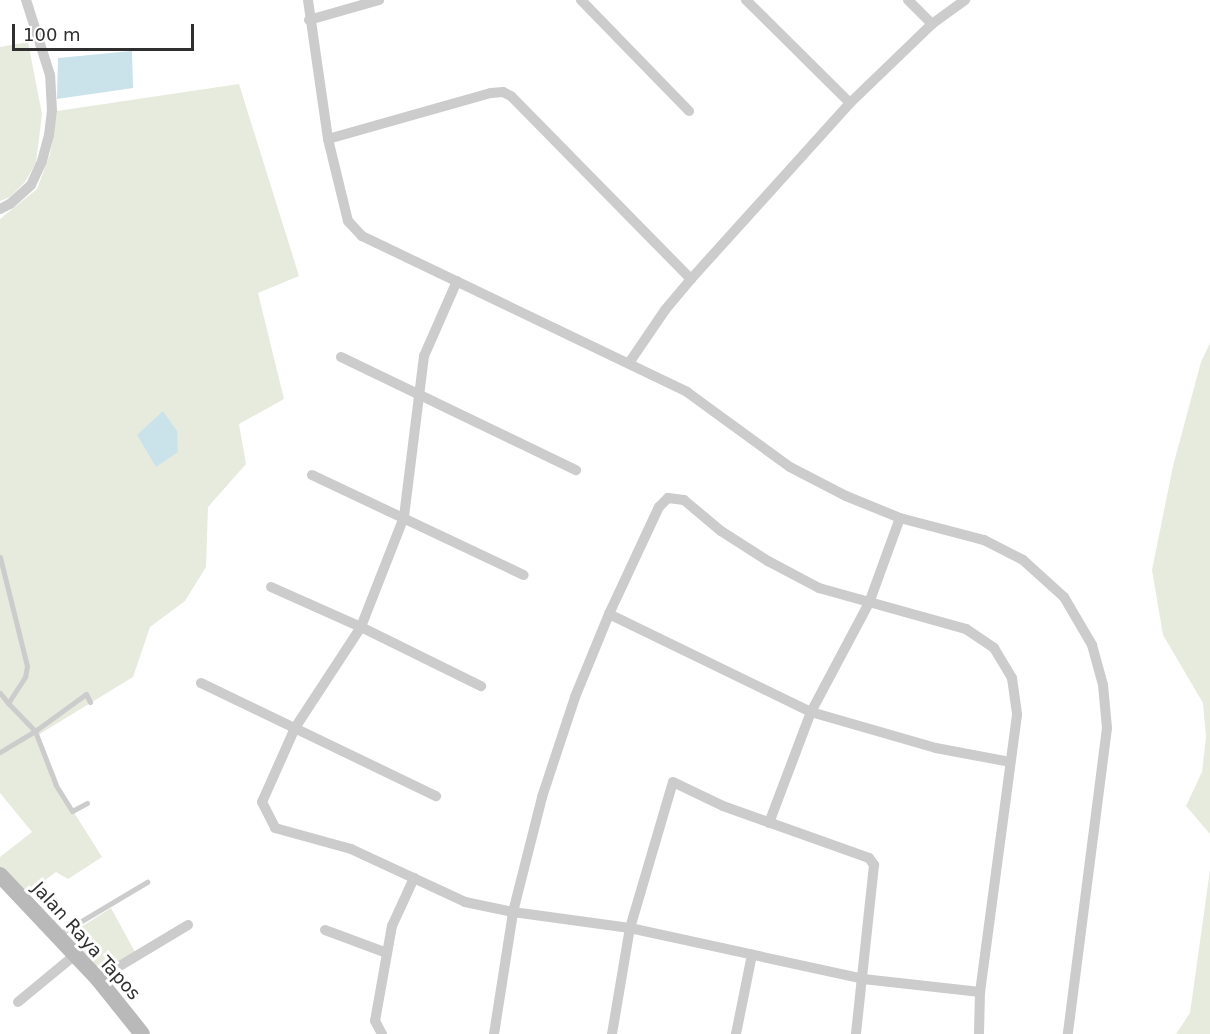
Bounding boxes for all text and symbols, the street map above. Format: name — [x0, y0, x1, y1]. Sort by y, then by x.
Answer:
scale bar — [15, 12, 196, 50]
text: 100 m — [23, 24, 81, 45]
street label: Jalan Raya Tapos — [27, 878, 145, 1004]

